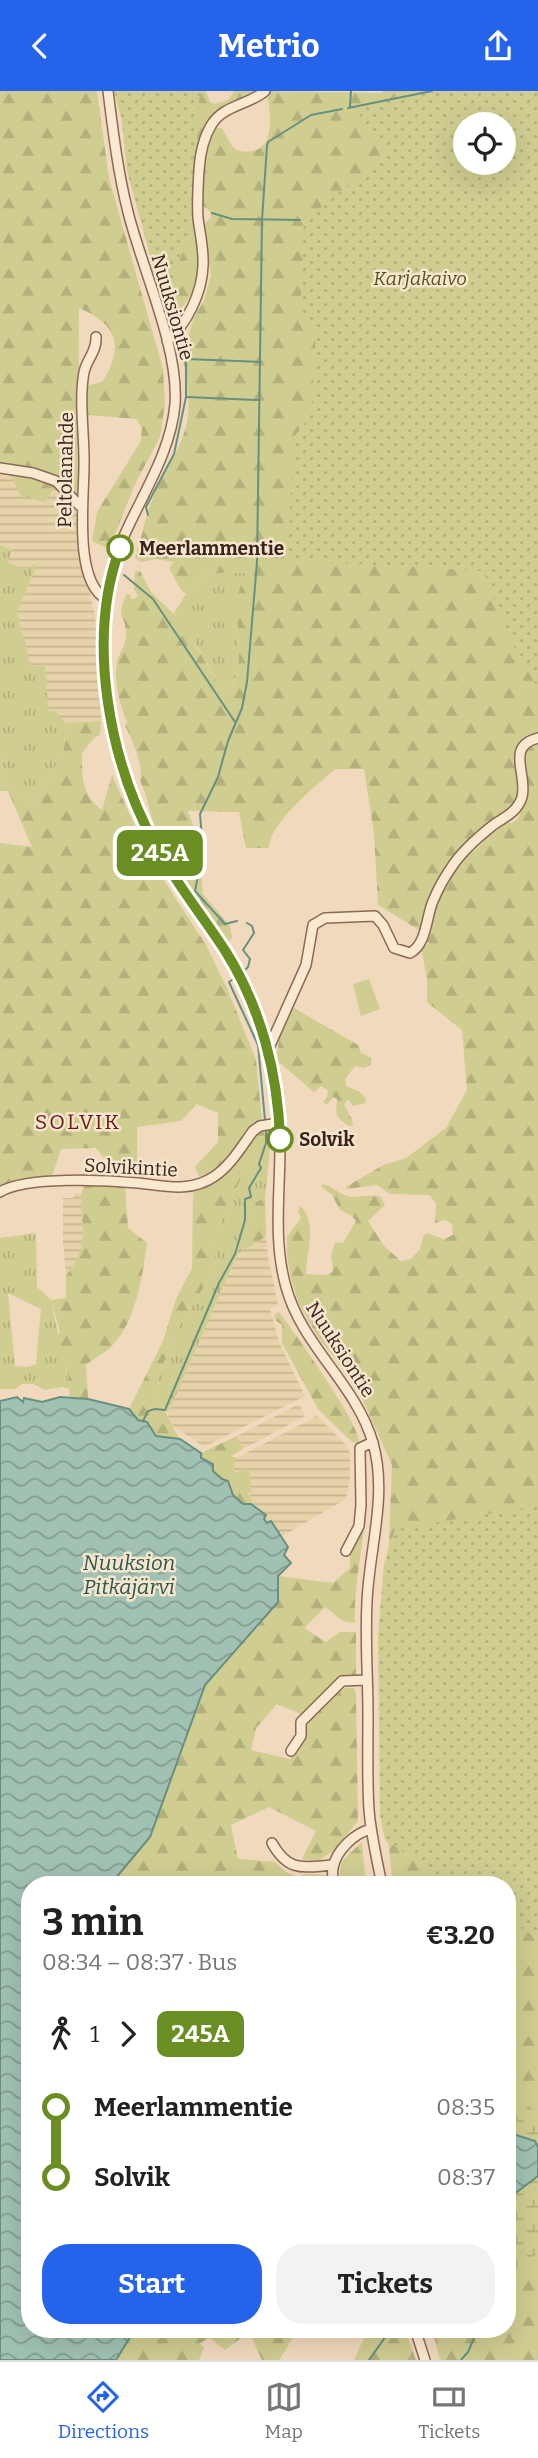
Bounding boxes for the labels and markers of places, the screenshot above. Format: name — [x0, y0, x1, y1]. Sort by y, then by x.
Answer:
marker: Meerlammentie — [107, 535, 133, 561]
place label: Meerlammentie — [139, 537, 284, 560]
marker: Solvik — [267, 1126, 293, 1152]
place label: Solvik — [299, 1128, 355, 1151]

